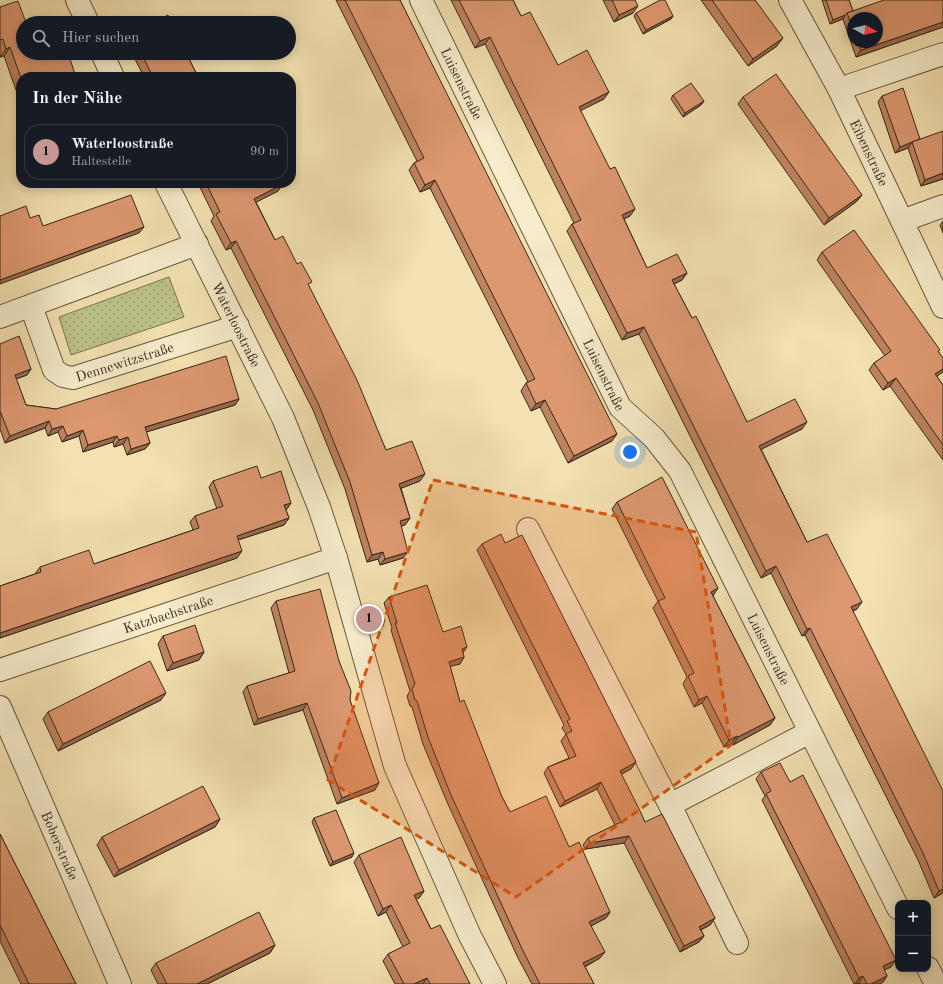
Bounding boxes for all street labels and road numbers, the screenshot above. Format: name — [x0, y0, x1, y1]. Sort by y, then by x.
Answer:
street label: Luisenstraße — [437, 46, 484, 122]
street label: Eibenstraße — [847, 117, 890, 189]
street label: Waterloostraße — [209, 280, 263, 370]
street label: Luisenstraße — [580, 337, 627, 413]
street label: Dennewitzstraße — [74, 341, 176, 385]
street label: Katzbachstraße — [121, 593, 215, 636]
street label: Luisenstraße — [744, 611, 792, 688]
street label: Boberstraße — [38, 809, 80, 882]

